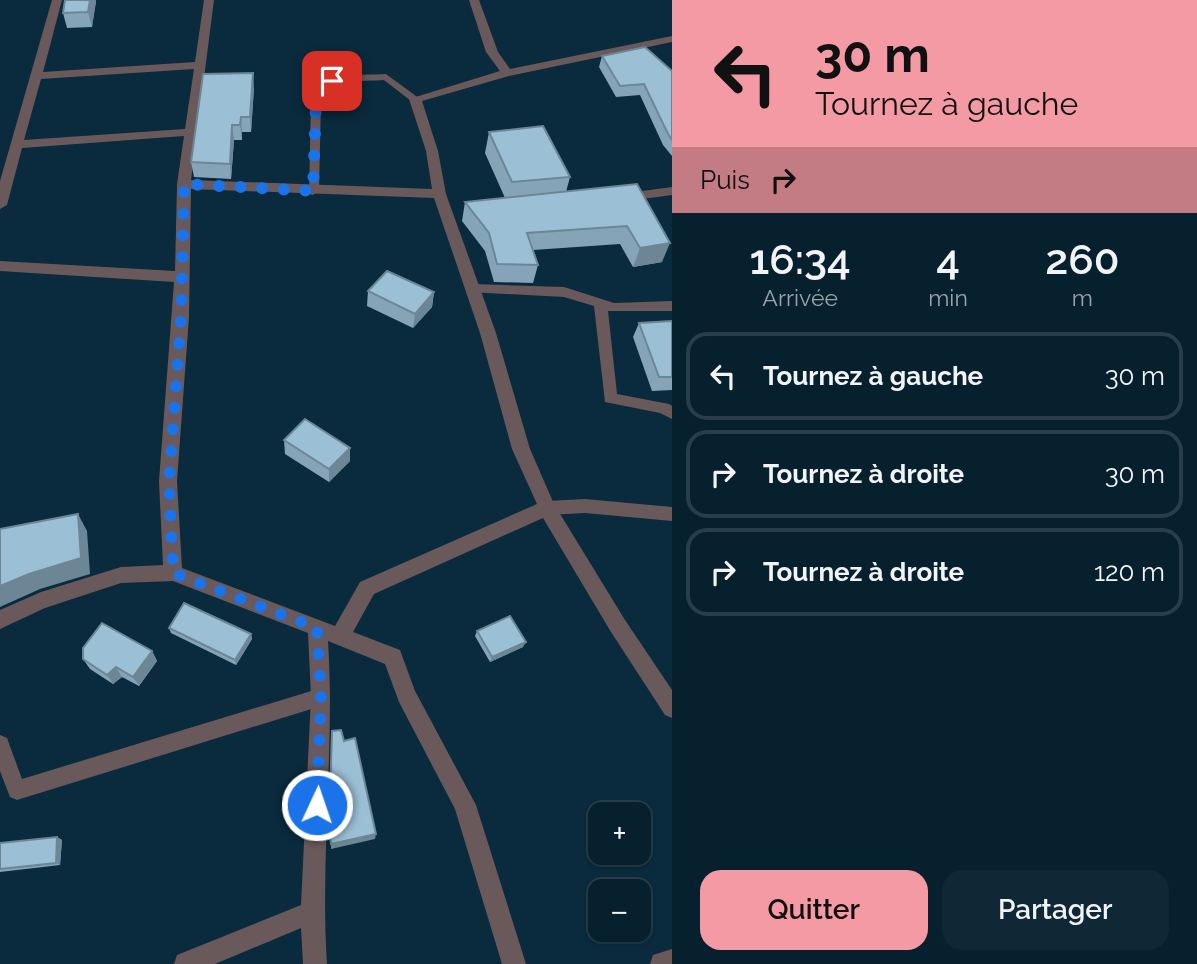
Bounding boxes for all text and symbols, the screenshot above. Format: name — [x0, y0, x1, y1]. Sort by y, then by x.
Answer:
text: 30 m — [815, 26, 930, 83]
icon: left — [700, 28, 791, 119]
pin — [302, 51, 362, 111]
icon: arrive — [313, 62, 351, 100]
text: Tournez à gauche — [815, 85, 1078, 122]
icon: right — [764, 161, 802, 199]
text: Puis — [700, 165, 750, 195]
text: 16:34 — [749, 235, 851, 284]
text: 4 — [936, 235, 960, 284]
text: 260 — [1045, 235, 1120, 284]
text: Arrivée — [762, 284, 838, 311]
text: min — [928, 284, 968, 311]
text: m — [1072, 284, 1093, 311]
icon: left — [704, 357, 742, 395]
text: Tournez à gauche — [763, 361, 983, 391]
text: 30 m — [1105, 361, 1165, 391]
icon: right — [704, 455, 742, 493]
text: Tournez à droite — [763, 459, 964, 489]
text: 30 m — [1105, 459, 1165, 489]
icon: right — [704, 553, 742, 591]
text: Tournez à droite — [763, 557, 964, 587]
text: 120 m — [1094, 557, 1165, 587]
position arrow — [280, 768, 354, 842]
map controls — [588, 802, 651, 942]
button: + — [588, 802, 651, 865]
button: Quitter — [700, 870, 928, 950]
button: Partager — [942, 870, 1169, 950]
button: − — [588, 879, 651, 942]

